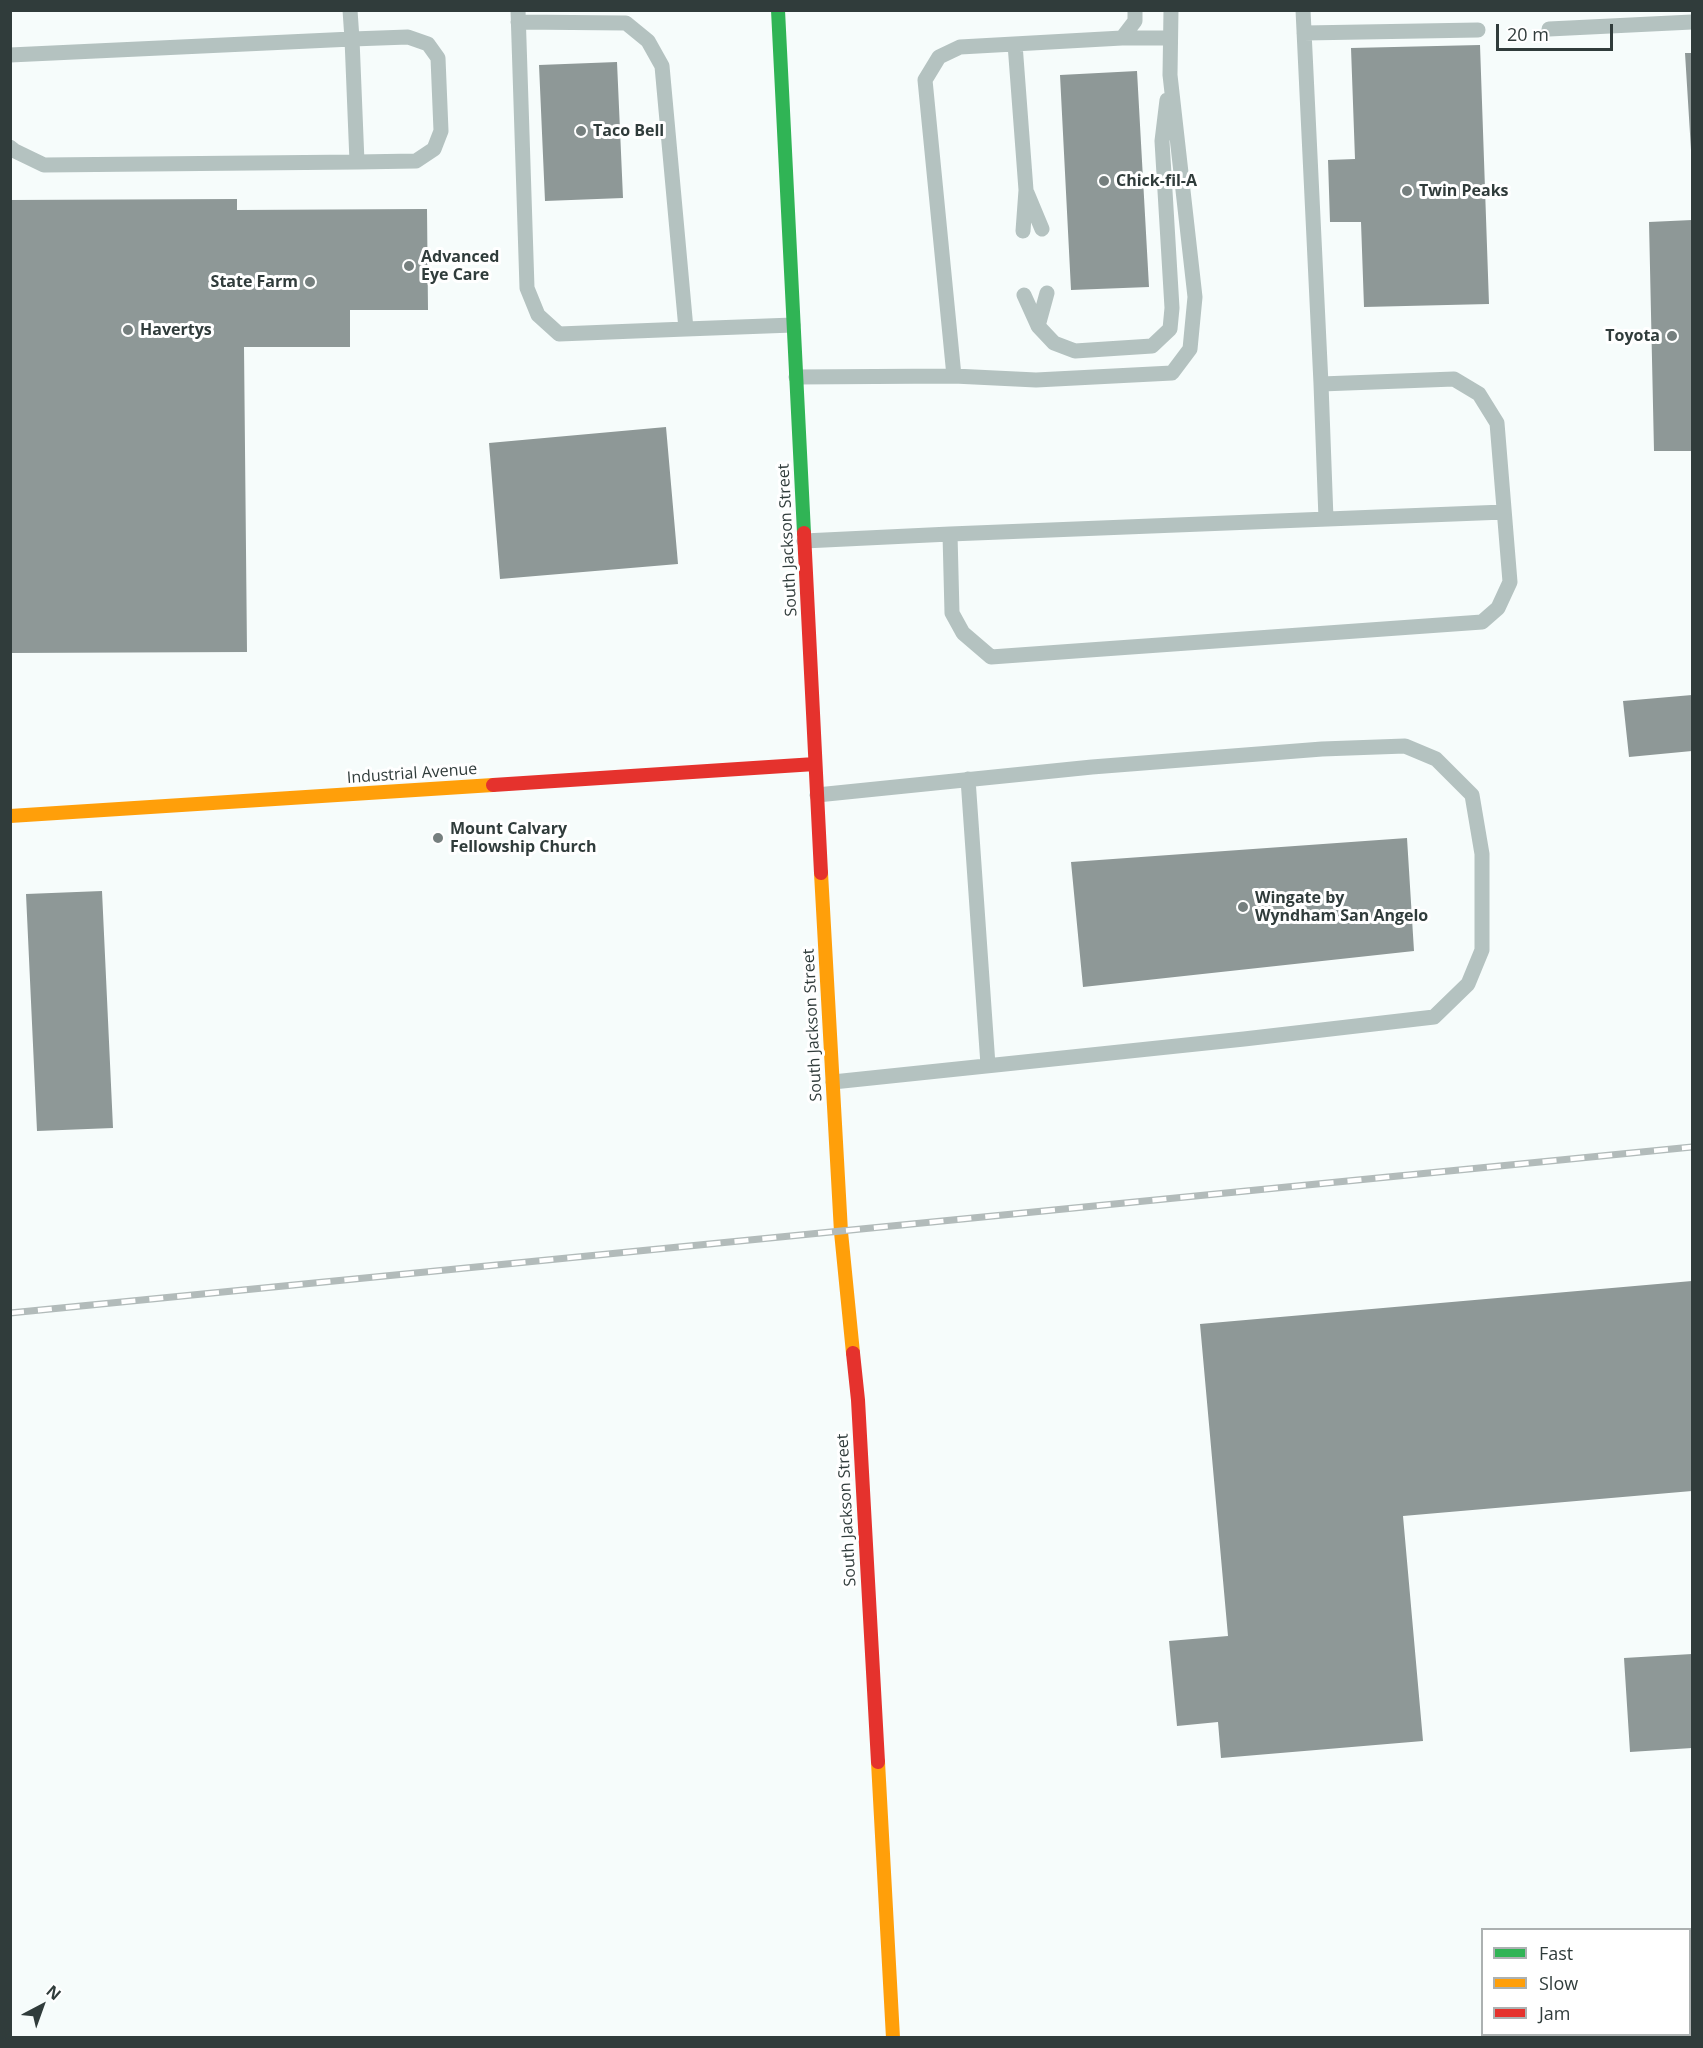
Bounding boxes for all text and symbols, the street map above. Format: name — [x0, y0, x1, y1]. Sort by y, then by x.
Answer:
scale bar — [1499, 12, 1616, 50]
text: 20 m — [1507, 22, 1549, 46]
place label: Taco Bell — [593, 121, 664, 141]
marker: Taco Bell — [574, 124, 588, 138]
place label: Chick-fil-A — [1116, 171, 1197, 191]
marker: Chick-fil-A — [1097, 174, 1111, 188]
place label: Twin Peaks — [1419, 181, 1509, 201]
marker: Twin Peaks — [1400, 184, 1414, 198]
place label: Advanced Eye Care — [421, 247, 499, 285]
marker: Advanced Eye Care — [402, 259, 416, 273]
place label: State Farm — [211, 272, 298, 292]
marker: State Farm — [303, 275, 317, 289]
place label: Havertys — [140, 320, 212, 340]
marker: Havertys — [121, 323, 135, 337]
place label: Toyota — [1605, 326, 1660, 346]
marker: Toyota — [1665, 329, 1679, 343]
street label: South Jackson Street — [774, 463, 802, 617]
street label: Industrial Avenue — [346, 760, 478, 788]
place label: Mount Calvary Fellowship Church — [450, 819, 596, 857]
marker: Mount Calvary Fellowship Church — [431, 831, 445, 845]
place label: Wingate by Wyndham San Angelo — [1255, 888, 1428, 926]
marker: Wingate by Wyndham San Angelo — [1236, 900, 1250, 914]
street label: South Jackson Street — [799, 948, 827, 1102]
street label: South Jackson Street — [833, 1433, 861, 1587]
legend — [1481, 1928, 1691, 2036]
text: Fast — [1539, 1941, 1573, 1965]
text: Slow — [1539, 1971, 1578, 1995]
north arrow — [12, 1976, 72, 2036]
text: N — [42, 1980, 66, 2005]
text: Jam — [1539, 2001, 1571, 2025]

